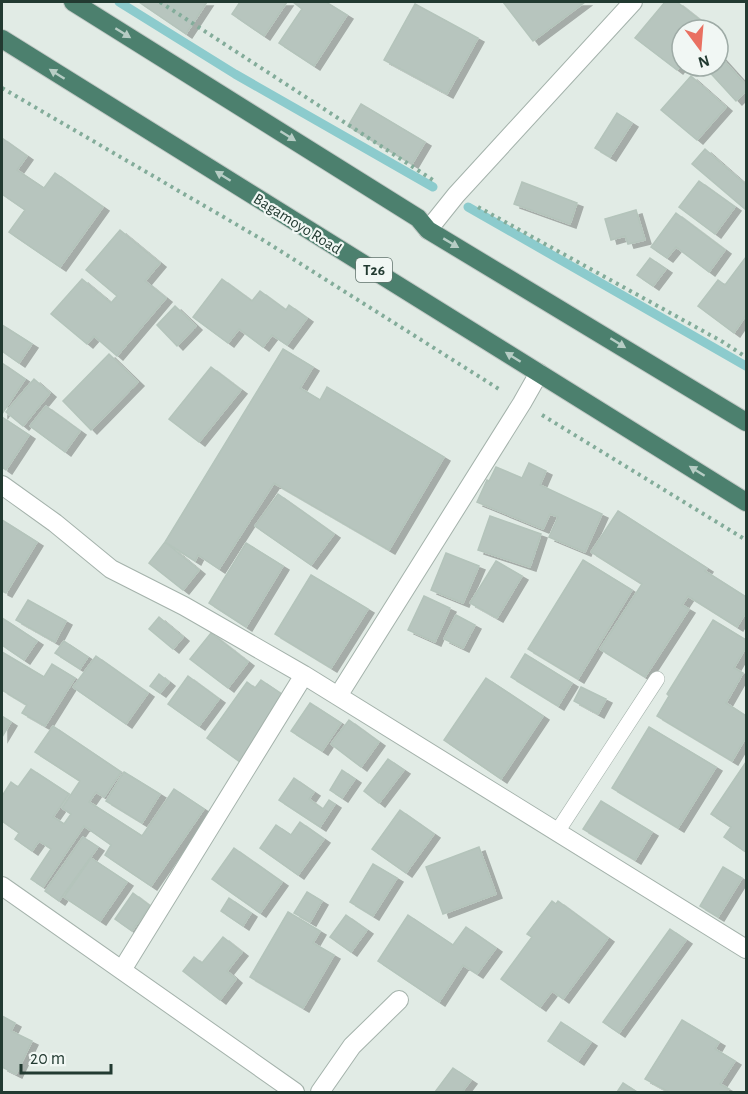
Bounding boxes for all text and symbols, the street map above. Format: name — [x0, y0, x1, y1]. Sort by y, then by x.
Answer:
north arrow — [670, 18, 730, 78]
one-way arrow — [115, 27, 131, 38]
text: N — [696, 52, 711, 71]
one-way arrow — [49, 68, 65, 79]
one-way arrow — [280, 131, 296, 142]
one-way arrow — [215, 171, 231, 182]
street label: Bagamoyo Road — [250, 191, 344, 258]
one-way arrow — [443, 238, 460, 248]
road number: T26 — [356, 258, 392, 282]
one-way arrow — [610, 338, 626, 349]
one-way arrow — [505, 351, 521, 362]
one-way arrow — [689, 465, 705, 476]
scale bar — [21, 1037, 111, 1075]
text: 20 m — [30, 1050, 65, 1068]

